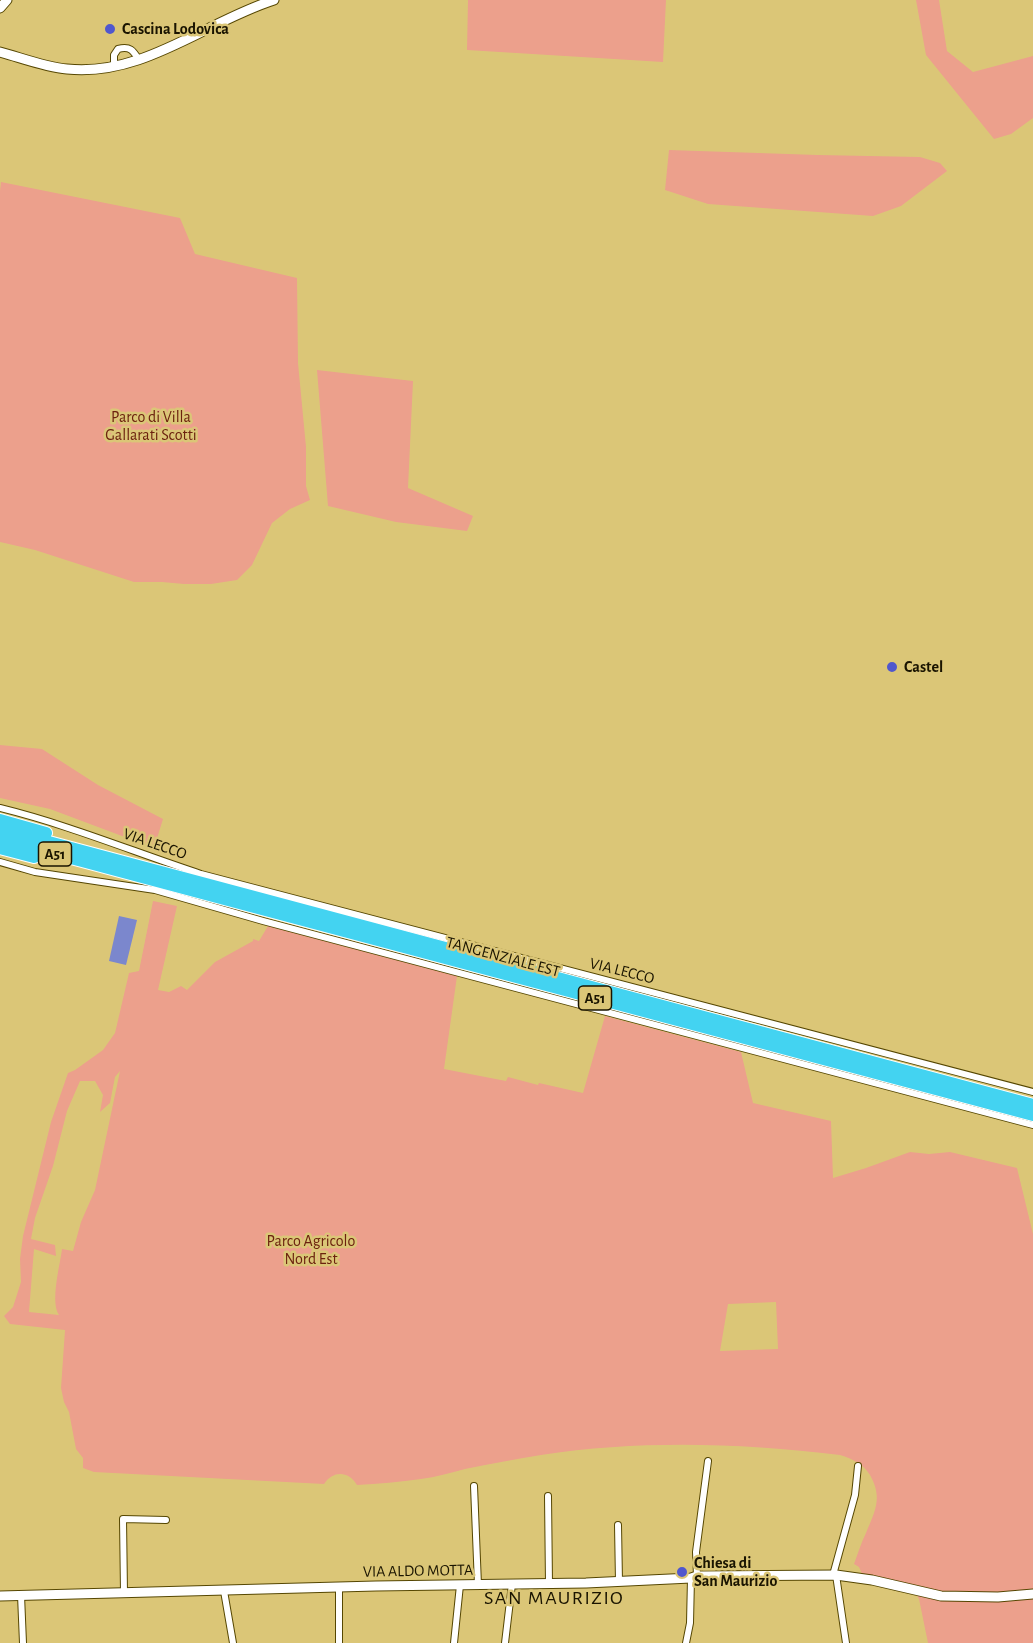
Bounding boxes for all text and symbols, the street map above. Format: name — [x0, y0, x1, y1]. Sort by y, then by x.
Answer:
place label: Cascina Lodovica — [122, 19, 229, 39]
marker: Cascina Lodovica — [103, 22, 117, 36]
park label: Parco di Villa Gallarati Scotti — [105, 407, 197, 445]
place label: Castel — [904, 657, 943, 677]
marker: Castel — [885, 660, 899, 674]
street label: VIA LECCO — [121, 824, 189, 864]
road number: A51 — [38, 842, 72, 866]
street label: TANGENZIALE EST — [444, 933, 562, 981]
street label: VIA LECCO — [588, 954, 656, 988]
road number: A51 — [578, 986, 612, 1010]
park label: Parco Agricolo Nord Est — [267, 1231, 355, 1269]
place label: Chiesa di San Maurizio — [694, 1553, 777, 1591]
street label: VIA ALDO MOTTA — [363, 1560, 473, 1582]
marker: Chiesa di San Maurizio — [675, 1565, 689, 1579]
district label: SAN MAURIZIO — [484, 1586, 624, 1610]

